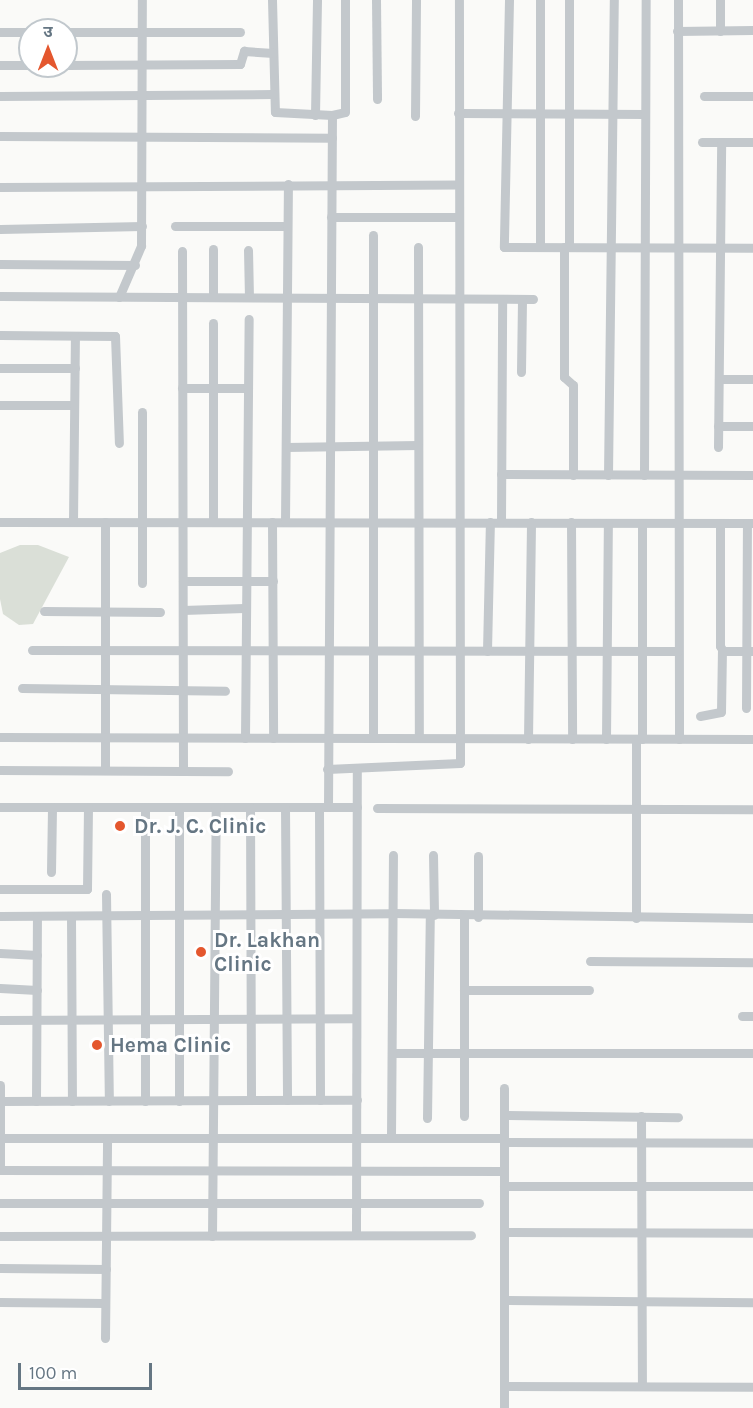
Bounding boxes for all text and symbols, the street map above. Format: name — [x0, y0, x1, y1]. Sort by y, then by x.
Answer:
north arrow — [18, 18, 78, 78]
text: उ — [43, 22, 53, 41]
place label: Dr. J. C. Clinic — [134, 813, 266, 839]
marker: Dr. J. C. Clinic — [111, 817, 129, 835]
place label: Dr. Lakhan Clinic — [214, 927, 320, 977]
marker: Dr. Lakhan Clinic — [192, 943, 210, 961]
place label: Hema Clinic — [110, 1032, 231, 1058]
marker: Hema Clinic — [88, 1036, 106, 1054]
scale bar — [21, 1351, 154, 1389]
text: 100 m — [29, 1362, 77, 1384]

